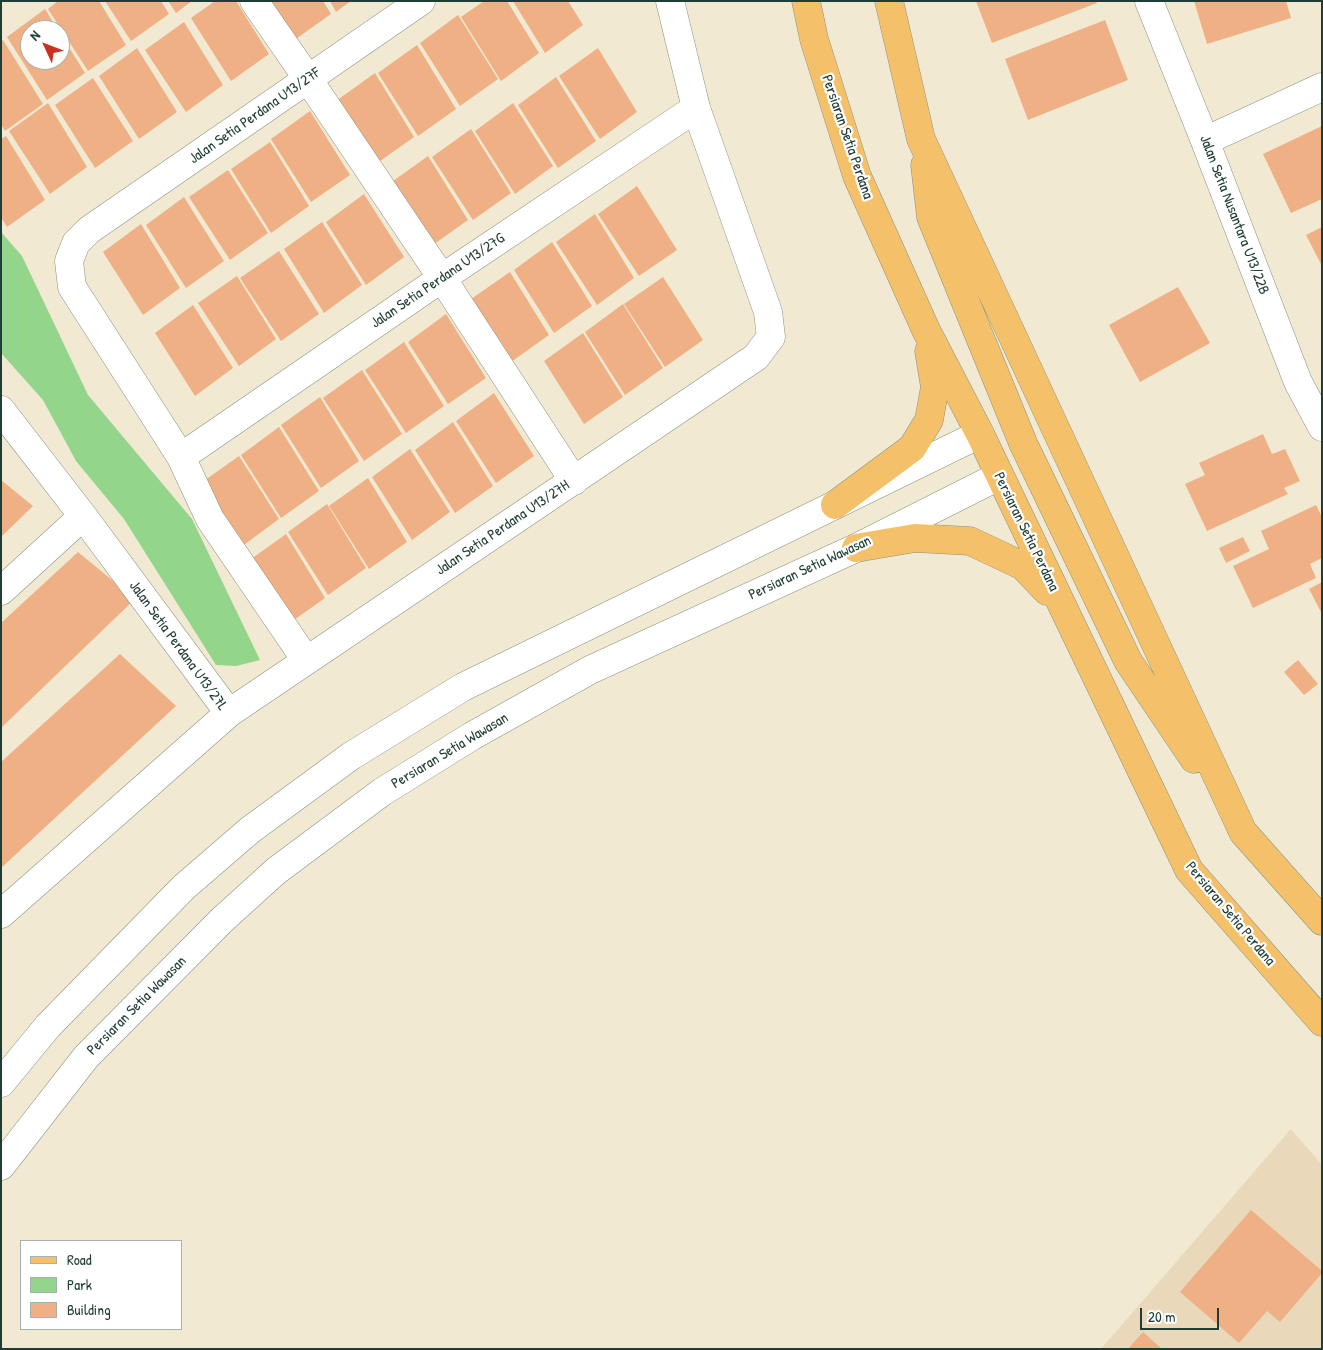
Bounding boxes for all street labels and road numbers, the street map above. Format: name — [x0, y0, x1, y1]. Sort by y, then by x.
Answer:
street label: Jalan Setia Perdana U13/27F — [186, 64, 324, 168]
street label: Persiaran Setia Perdana — [817, 73, 877, 201]
street label: Jalan Setia Nusantara U13/22B — [1195, 133, 1273, 297]
street label: Jalan Setia Perdana U13/27G — [368, 230, 508, 332]
street label: Persiaran Setia Perdana — [989, 470, 1063, 594]
street label: Jalan Setia Perdana U13/27H — [433, 477, 573, 579]
street label: Persiaran Setia Wawasan — [746, 532, 874, 604]
street label: Jalan Setia Perdana U13/27L — [125, 578, 231, 714]
street label: Persiaran Setia Wawasan — [388, 709, 512, 793]
street label: Persiaran Setia Perdana — [1181, 858, 1279, 970]
street label: Persiaran Setia Wawasan — [84, 953, 190, 1059]

